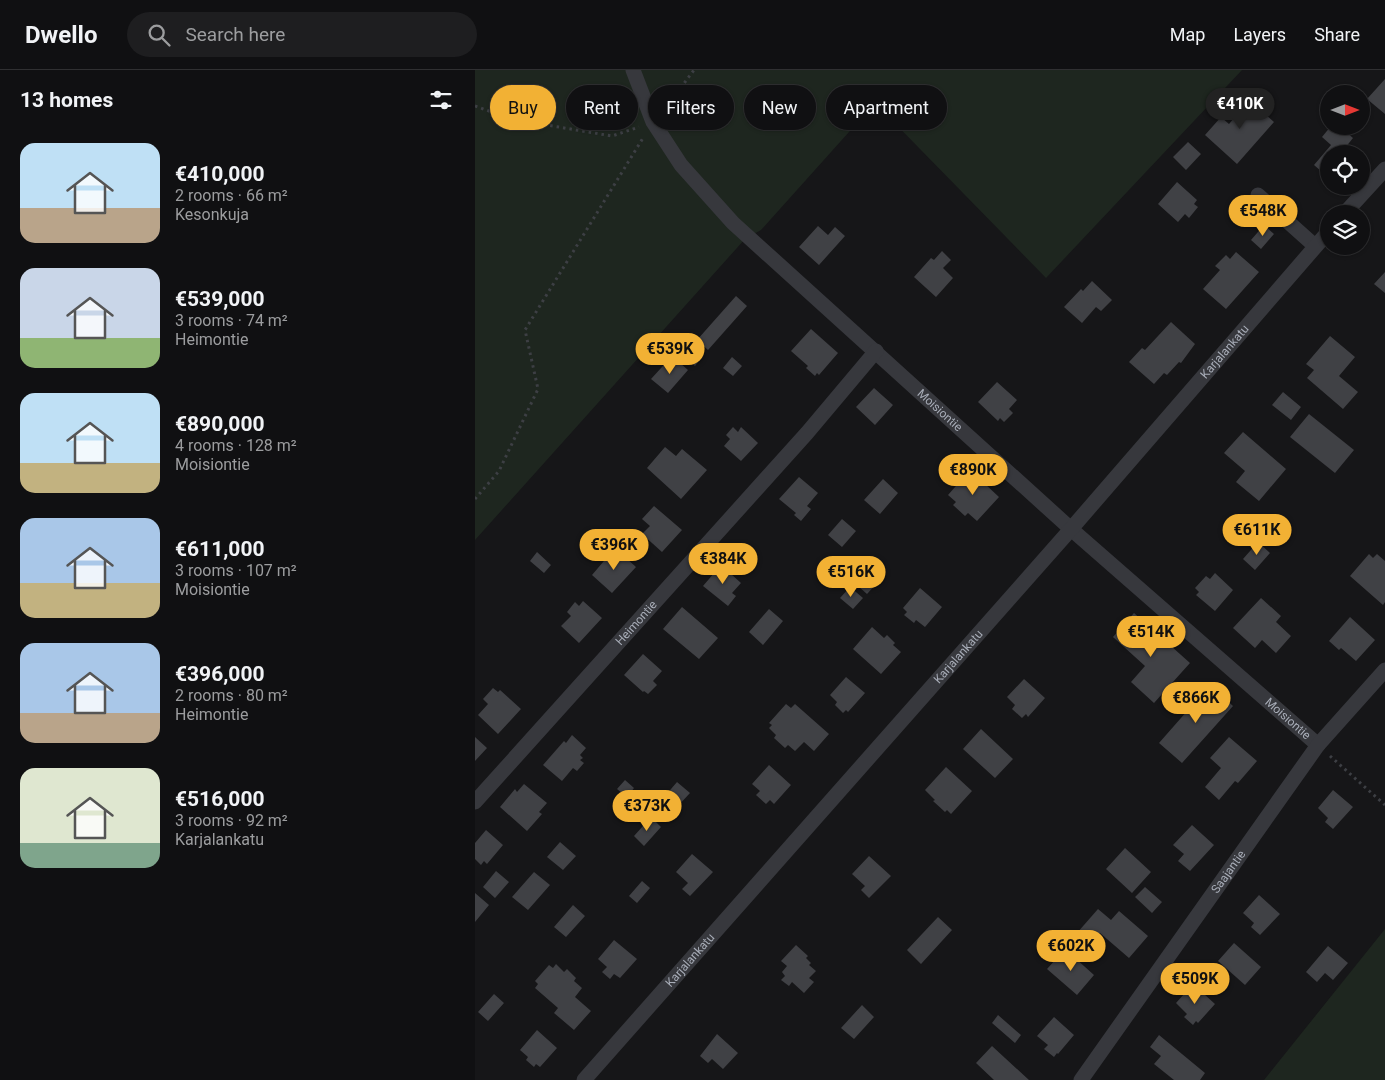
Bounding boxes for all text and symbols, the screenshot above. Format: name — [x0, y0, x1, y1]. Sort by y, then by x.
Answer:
search box — [127, 12, 477, 57]
text: Dwello — [25, 21, 97, 49]
icon: search — [145, 21, 173, 49]
text: Search here — [185, 23, 285, 46]
text: Map — [1170, 24, 1205, 45]
text: Layers — [1233, 24, 1286, 45]
text: Share — [1314, 24, 1360, 45]
chip: Buy — [490, 85, 556, 130]
chip: Rent — [566, 85, 638, 130]
chip: Filters — [648, 85, 734, 130]
chip: New — [744, 85, 816, 130]
chip: Apartment — [826, 85, 947, 130]
north arrow — [1320, 85, 1370, 135]
map controls — [1320, 85, 1370, 255]
icon: filters — [427, 86, 455, 114]
text: 13 homes — [20, 88, 113, 112]
pin: €410K — [1205, 88, 1275, 130]
text: €410K — [1217, 94, 1263, 113]
button: locate — [1320, 145, 1370, 195]
text: €410,000 — [175, 162, 265, 186]
icon: home — [60, 163, 120, 223]
text: 2 rooms · 66 m² — [175, 186, 288, 205]
pin: €548K — [1228, 194, 1298, 237]
text: €548K — [1240, 201, 1286, 220]
text: Kesonkuja — [175, 205, 249, 224]
button: layers — [1320, 205, 1370, 255]
text: €539,000 — [175, 287, 265, 311]
icon: home — [60, 288, 120, 348]
text: 3 rooms · 74 m² — [175, 311, 288, 330]
street label: Karjalankatu — [1197, 322, 1252, 381]
text: Heimontie — [175, 330, 248, 349]
pin: €539K — [635, 332, 705, 375]
text: €539K — [647, 339, 693, 358]
street label: Moisiontie — [914, 386, 965, 434]
text: €890,000 — [175, 412, 265, 436]
icon: home — [60, 413, 120, 473]
text: 4 rooms · 128 m² — [175, 436, 297, 455]
pin: €890K — [938, 454, 1008, 496]
text: Moisiontie — [175, 455, 250, 474]
text: €890K — [950, 460, 996, 479]
pin: €611K — [1222, 514, 1292, 556]
text: €611K — [1234, 520, 1280, 539]
pin: €396K — [579, 528, 649, 571]
text: €396K — [591, 535, 637, 554]
text: €611,000 — [175, 537, 265, 561]
icon: home — [60, 538, 120, 598]
pin: €384K — [688, 542, 758, 585]
text: €384K — [700, 549, 746, 568]
pin: €516K — [816, 556, 886, 598]
text: 3 rooms · 107 m² — [175, 561, 297, 580]
text: €516K — [828, 562, 874, 581]
text: Moisiontie — [175, 580, 250, 599]
street label: Heimontie — [613, 598, 660, 648]
pin: €514K — [1116, 616, 1186, 658]
text: €514K — [1128, 622, 1174, 641]
street label: Karjalankatu — [931, 627, 986, 686]
text: €396,000 — [175, 662, 265, 686]
icon: home — [60, 663, 120, 723]
pin: €866K — [1161, 682, 1231, 724]
text: 2 rooms · 80 m² — [175, 686, 288, 705]
text: €866K — [1173, 688, 1219, 707]
street label: Moisiontie — [1262, 695, 1314, 742]
text: Heimontie — [175, 705, 248, 724]
text: €516,000 — [175, 787, 265, 811]
icon: home — [60, 788, 120, 848]
pin: €373K — [612, 790, 682, 832]
text: €373K — [624, 796, 670, 815]
text: 3 rooms · 92 m² — [175, 811, 288, 830]
text: Karjalankatu — [175, 830, 264, 849]
street label: Saajantie — [1208, 848, 1248, 896]
street label: Karjalankatu — [663, 930, 717, 990]
pin: €602K — [1036, 930, 1106, 972]
text: €602K — [1048, 936, 1094, 955]
pin: €509K — [1160, 962, 1230, 1005]
text: €509K — [1172, 969, 1218, 988]

